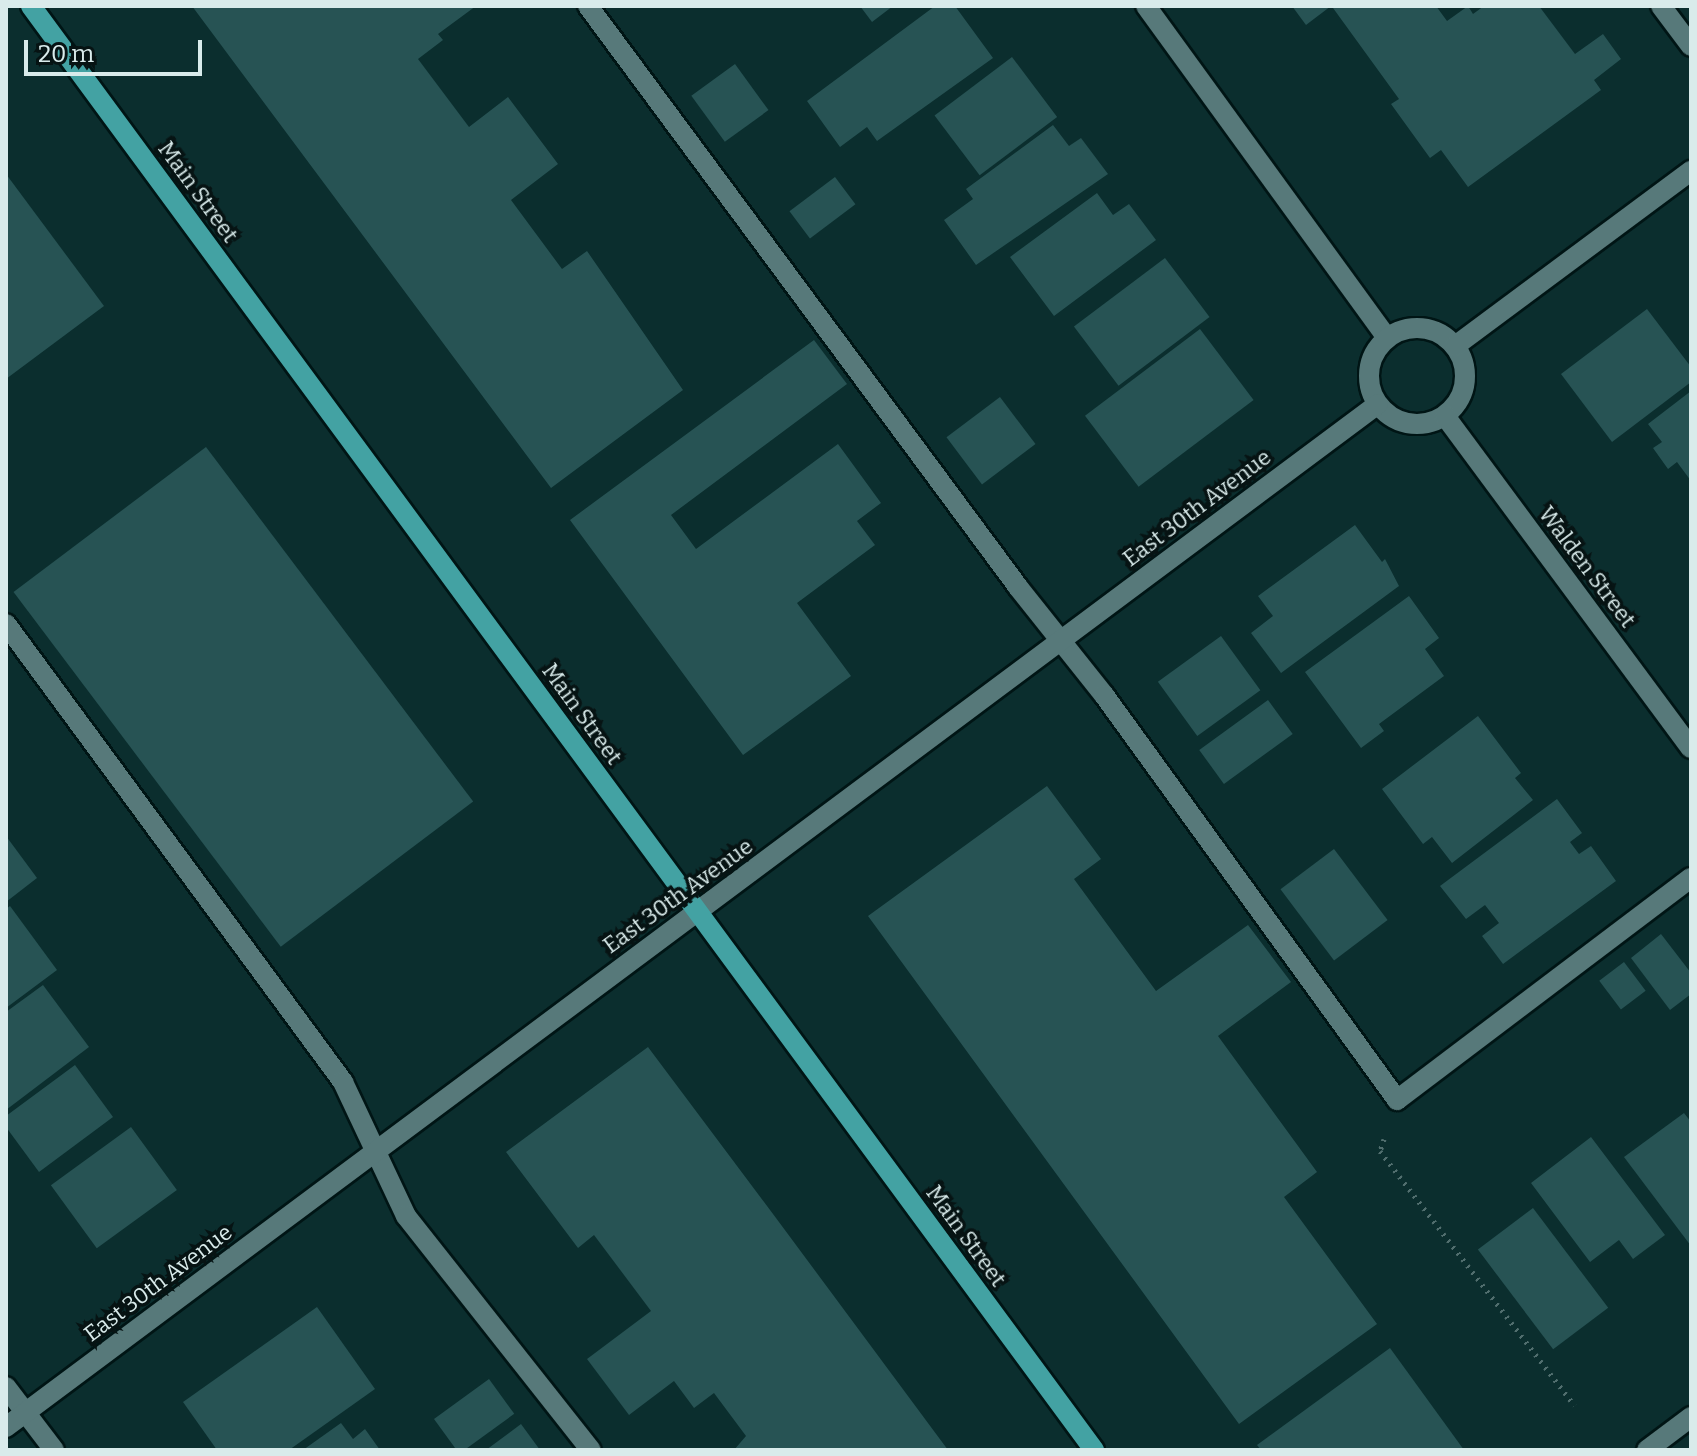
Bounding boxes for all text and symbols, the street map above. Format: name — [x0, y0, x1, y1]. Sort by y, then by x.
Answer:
scale bar — [28, 24, 206, 74]
text: 20 m — [38, 40, 94, 68]
street label: Main Street — [153, 136, 243, 248]
street label: East 30th Avenue — [1118, 444, 1276, 572]
street label: Walden Street — [1533, 501, 1641, 633]
street label: Main Street — [537, 658, 627, 770]
street label: East 30th Avenue — [598, 833, 758, 959]
street label: Main Street — [921, 1180, 1011, 1292]
street label: East 30th Avenue — [79, 1219, 237, 1347]

